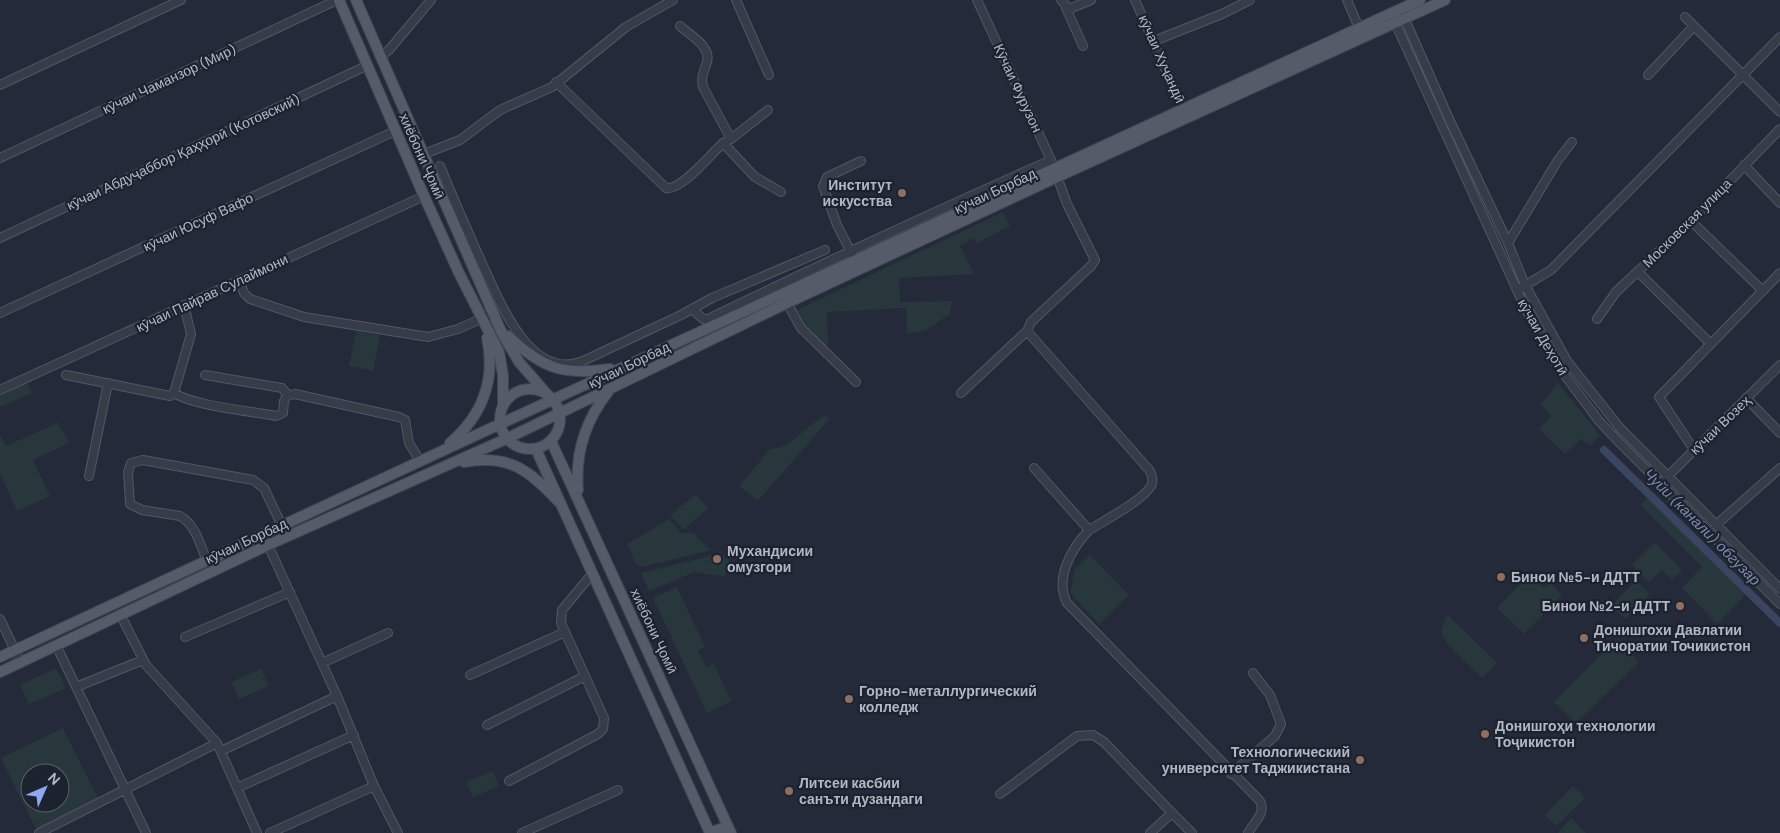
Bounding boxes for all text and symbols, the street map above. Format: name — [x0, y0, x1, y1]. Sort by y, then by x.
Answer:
street label: кӯчаи Хуҷандӣ — [1135, 12, 1189, 106]
street label: кӯчаи Чаманзор (Мир) — [99, 40, 239, 118]
street label: Кӯчаи Фурузон — [990, 41, 1046, 135]
street label: кӯчаи Абдуҷаббор Қаҳҳорӣ (Котовский) — [64, 90, 302, 214]
street label: хиёбони Ҷомӣ — [395, 110, 449, 202]
street label: кӯчаи Борбад — [951, 164, 1039, 218]
street label: Московская улица — [1639, 174, 1736, 271]
place label: Институт искусства — [823, 176, 892, 210]
marker: Институт искусства — [896, 187, 908, 199]
street label: кӯчаи Юсуф Вафо — [140, 189, 256, 255]
street label: кӯчаи Пайрав Сулаймони — [133, 250, 291, 336]
street label: кӯчаи Деҳотӣ — [1514, 295, 1572, 379]
street label: кӯчаи Борбад — [585, 338, 673, 392]
street label: кӯчаи Возеҳ — [1686, 392, 1754, 458]
water label: Чуйи (канали) обгузар — [1639, 464, 1765, 590]
street label: кӯчаи Борбад — [202, 514, 290, 568]
place label: Мухандисии омузгори — [727, 542, 813, 576]
marker: Мухандисии омузгори — [711, 553, 723, 565]
place label: Бинои №5-и ДДТТ — [1511, 568, 1640, 586]
marker: Бинои №5-и ДДТТ — [1495, 571, 1507, 583]
street label: хиёбони Ҷомӣ — [626, 585, 682, 677]
place label: Бинои №2-и ДДТТ — [1542, 597, 1670, 615]
marker: Бинои №2-и ДДТТ — [1674, 600, 1686, 612]
place label: Донишгохи Давлатии Тичоратии Точикистон — [1594, 621, 1751, 655]
marker: Донишгохи Давлатии Тичоратии Точикистон — [1578, 632, 1590, 644]
place label: Горно-металлургический колледж — [859, 682, 1037, 716]
marker: Горно-металлургический колледж — [843, 693, 855, 705]
place label: Донишгоҳи технологии Тоҷикистон — [1495, 717, 1656, 751]
marker: Донишгоҳи технологии Тоҷикистон — [1479, 728, 1491, 740]
place label: Технологический университет Таджикистана — [1162, 743, 1350, 777]
marker: Технологический университет Таджикистана — [1354, 754, 1366, 766]
north arrow — [20, 763, 70, 813]
text: N — [44, 769, 64, 789]
place label: Литсеи касбии санъти дузандаги — [799, 774, 923, 808]
marker: Литсеи касбии санъти дузандаги — [783, 785, 795, 797]

